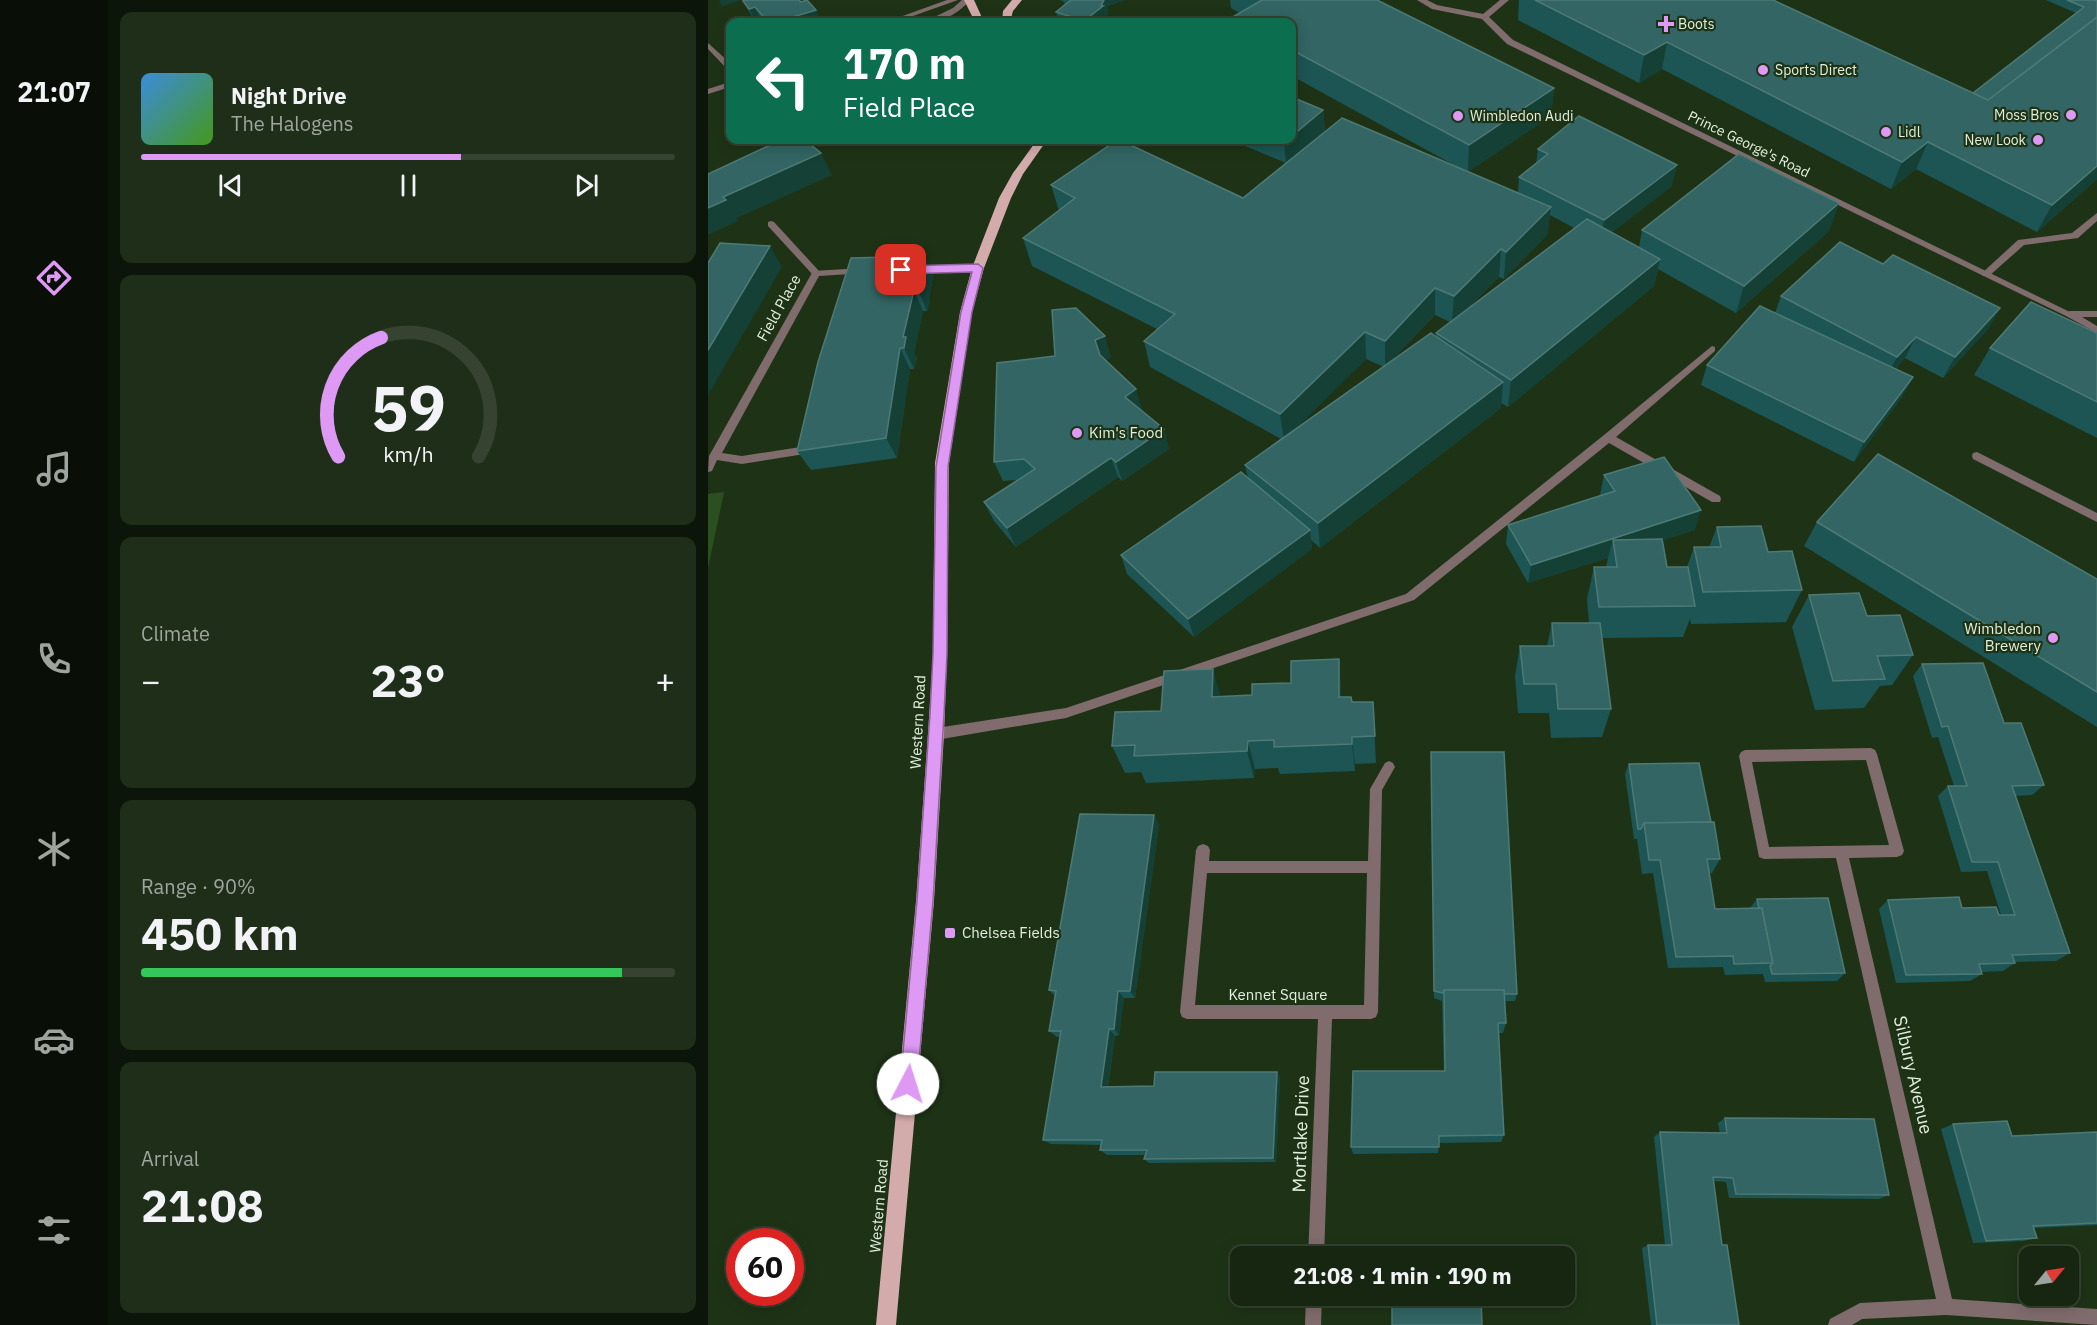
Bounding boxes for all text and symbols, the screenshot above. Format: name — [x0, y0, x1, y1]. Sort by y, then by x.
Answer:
place label: Boots — [1678, 15, 1715, 33]
marker: Boots — [1659, 17, 1673, 31]
text: 170 m — [843, 36, 966, 91]
icon: left — [744, 42, 822, 120]
place label: Sports Direct — [1775, 61, 1857, 79]
marker: Sports Direct — [1756, 63, 1770, 77]
text: 21:07 — [17, 74, 91, 109]
text: Night Drive — [231, 81, 347, 110]
text: Field Place — [843, 89, 975, 124]
place label: Moss Bros — [1994, 106, 2059, 124]
place label: Wimbledon Audi — [1470, 107, 1574, 125]
street label: Prince George's Road — [1685, 107, 1813, 181]
marker: Moss Bros — [2064, 108, 2078, 122]
marker: Wimbledon Audi — [1451, 109, 1465, 123]
text: The Halogens — [231, 110, 353, 137]
place label: Lidl — [1898, 123, 1921, 141]
marker: Lidl — [1879, 125, 1893, 139]
place label: New Look — [1964, 131, 2027, 149]
marker: New Look — [2031, 133, 2045, 147]
icon: previous — [214, 169, 247, 202]
icon: pause — [392, 169, 425, 202]
icon: next — [570, 169, 603, 202]
pin — [875, 244, 926, 295]
icon: arrive — [884, 253, 917, 286]
icon: directions — [33, 257, 75, 299]
street label: Field Place — [752, 271, 805, 345]
text: 59 — [371, 367, 445, 448]
place label: Kim's Food — [1089, 423, 1163, 442]
marker: Kim's Food — [1070, 426, 1084, 440]
text: km/h — [383, 440, 433, 468]
icon: music — [33, 448, 75, 490]
place label: Wimbledon Brewery — [1964, 619, 2042, 655]
text: Climate — [141, 620, 210, 647]
marker: Wimbledon Brewery — [2046, 631, 2060, 645]
icon: phone — [33, 638, 75, 680]
text: 23° — [370, 651, 446, 709]
text: − — [141, 659, 161, 702]
text: + — [655, 659, 675, 702]
street label: Western Road — [906, 675, 929, 769]
icon: climate — [33, 828, 75, 870]
text: Range · 90% — [141, 873, 256, 900]
text: 450 km — [141, 904, 299, 962]
place label: Chelsea Fields — [962, 923, 1060, 942]
marker: Chelsea Fields — [943, 926, 957, 940]
street label: Kennet Square — [1228, 985, 1328, 1004]
street label: Silbury Avenue — [1889, 1014, 1938, 1136]
icon: car — [33, 1019, 75, 1061]
position arrow — [876, 1052, 940, 1116]
street label: Mortlake Drive — [1287, 1075, 1314, 1193]
text: Arrival — [141, 1145, 199, 1172]
street label: Western Road — [865, 1158, 892, 1254]
text: 21:08 — [141, 1176, 264, 1234]
icon: filters — [33, 1209, 75, 1251]
speed limit sign: 60 — [726, 1228, 804, 1306]
north arrow — [2019, 1246, 2079, 1306]
map controls — [2019, 1246, 2079, 1306]
text: 21:08 · 1 min · 190 m — [1293, 1261, 1512, 1290]

